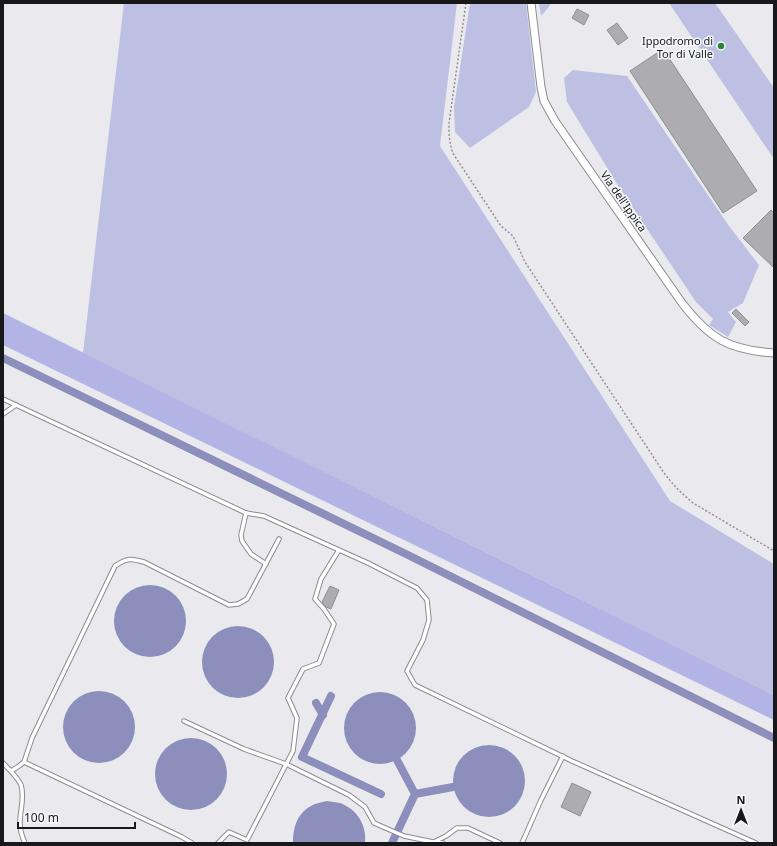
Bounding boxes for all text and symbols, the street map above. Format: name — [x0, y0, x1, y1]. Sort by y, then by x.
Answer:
place label: Ippodromo di Tor di Valle — [642, 33, 713, 61]
marker: Ippodromo di Tor di Valle — [716, 41, 726, 51]
street label: Via dell'Ippica — [597, 168, 651, 234]
north arrow — [721, 790, 761, 830]
text: N — [737, 792, 745, 807]
scale bar — [18, 804, 135, 830]
text: 100 m — [24, 809, 59, 826]

